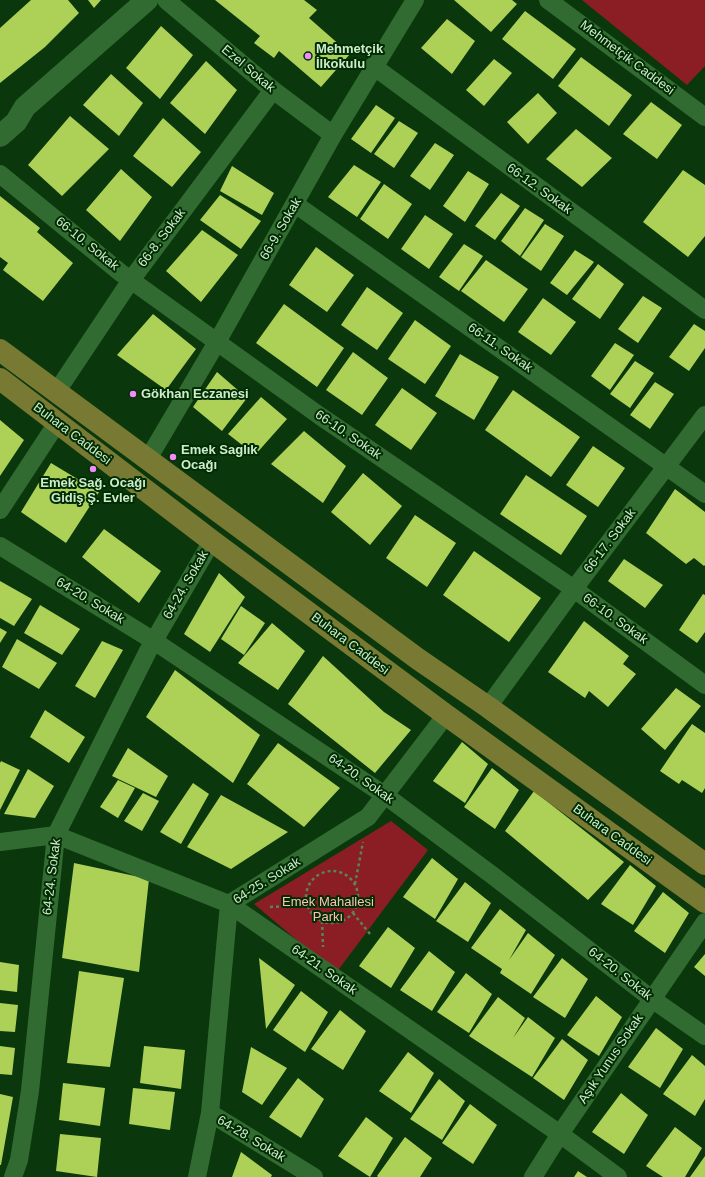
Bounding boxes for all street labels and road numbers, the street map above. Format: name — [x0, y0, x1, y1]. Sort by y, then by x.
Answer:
street label: Mehmetçik Caddesi — [577, 17, 677, 99]
street label: Ezel Sokak — [218, 42, 278, 96]
street label: 66-12. Sokak — [503, 160, 575, 218]
street label: 66-9. Sokak — [257, 195, 305, 263]
street label: 66-8. Sokak — [135, 206, 189, 270]
street label: 66-10. Sokak — [52, 214, 122, 274]
street label: 66-11. Sokak — [465, 320, 535, 376]
street label: Buhara Caddesi — [30, 400, 114, 468]
street label: 66-10. Sokak — [312, 407, 384, 463]
street label: 66-17. Sokak — [581, 506, 639, 576]
street label: 64-24. Sokak — [160, 548, 212, 622]
street label: 64-20. Sokak — [53, 575, 127, 627]
street label: 66-10. Sokak — [579, 590, 651, 648]
street label: Buhara Caddesi — [308, 610, 392, 678]
street label: 64-20. Sokak — [325, 751, 397, 807]
street label: Buhara Caddesi — [570, 801, 654, 869]
street label: 64-24. Sokak — [40, 838, 64, 916]
street label: 64-25. Sokak — [230, 854, 304, 908]
street label: 64-21. Sokak — [288, 942, 360, 998]
street label: 64-20. Sokak — [585, 944, 655, 1004]
street label: Aşık Yunus Sokak — [575, 1011, 647, 1107]
street label: 64-28. Sokak — [214, 1113, 288, 1165]

